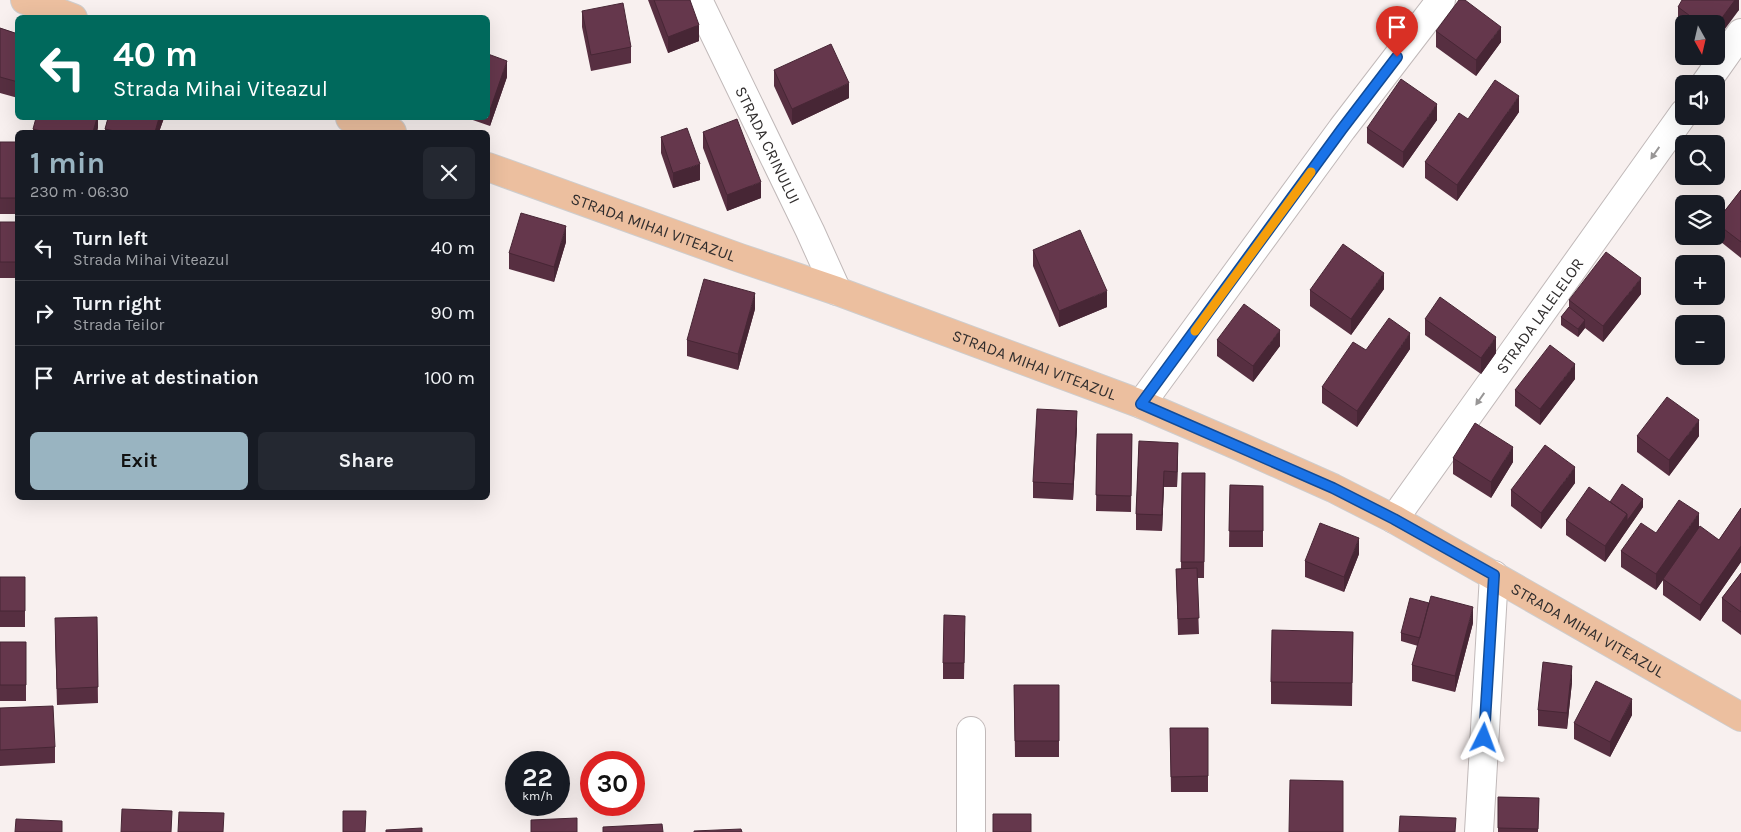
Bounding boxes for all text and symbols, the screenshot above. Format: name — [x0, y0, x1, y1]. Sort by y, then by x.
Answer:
pin — [1376, 6, 1418, 57]
icon: arrive — [1383, 13, 1411, 41]
north arrow — [1675, 15, 1725, 65]
map controls — [1675, 15, 1725, 365]
text: 40 m — [113, 34, 198, 75]
icon: left — [30, 35, 95, 100]
button: sound — [1675, 75, 1725, 125]
text: Strada Mihai Viteazul — [113, 76, 328, 102]
street label: STRADA CRINULUI — [731, 83, 804, 207]
button: search — [1675, 135, 1725, 185]
text: 1 min — [30, 145, 105, 181]
one-way arrow — [1650, 146, 1661, 159]
button: close — [423, 147, 475, 199]
text: 230 m · 06:30 — [30, 182, 129, 201]
street label: STRADA MIHAI VITEAZUL — [568, 189, 739, 266]
button: layers — [1675, 195, 1725, 245]
text: Turn left — [73, 228, 148, 250]
icon: left — [30, 234, 58, 262]
text: 40 m — [431, 237, 475, 259]
text: Strada Mihai Viteazul — [73, 250, 229, 269]
street label: STRADA LALELELOR — [1492, 254, 1587, 377]
button: + — [1675, 255, 1725, 305]
text: Turn right — [73, 293, 162, 315]
icon: right — [30, 299, 58, 327]
text: 90 m — [430, 302, 475, 324]
text: Strada Teilor — [73, 315, 164, 334]
button: − — [1675, 315, 1725, 365]
street label: STRADA MIHAI VITEAZUL — [950, 326, 1119, 404]
icon: arrive — [30, 364, 58, 392]
text: Arrive at destination — [73, 367, 259, 389]
text: 100 m — [424, 367, 475, 389]
one-way arrow — [1475, 392, 1485, 406]
button: Exit — [30, 432, 248, 490]
button: Share — [258, 432, 475, 490]
street label: STRADA MIHAI VITEAZUL — [1508, 579, 1668, 682]
position arrow — [1457, 711, 1509, 763]
speed limit sign: 30 — [580, 751, 645, 816]
text: 22 — [522, 763, 553, 792]
text: km/h — [522, 789, 553, 803]

